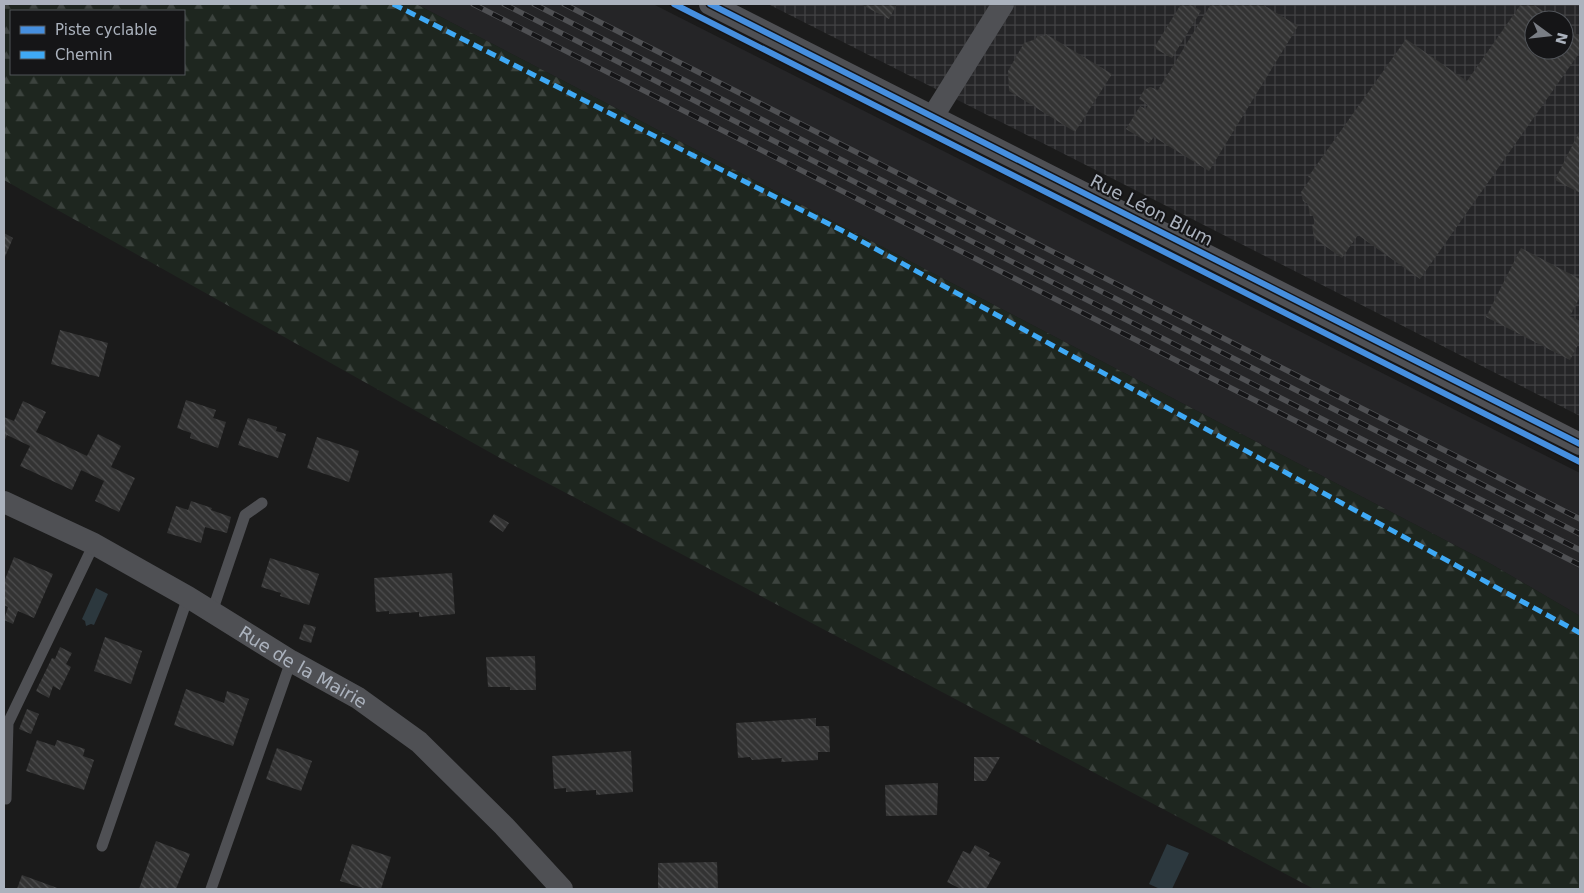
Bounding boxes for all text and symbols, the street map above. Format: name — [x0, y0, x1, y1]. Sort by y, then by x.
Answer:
legend — [10, 10, 185, 75]
north arrow — [1524, 10, 1574, 60]
text: Piste cyclable — [55, 21, 157, 39]
text: N — [1552, 31, 1571, 46]
text: Chemin — [55, 46, 113, 64]
street label: Rue Léon Blum — [1087, 170, 1217, 250]
street label: Rue de la Mairie — [235, 621, 372, 712]

